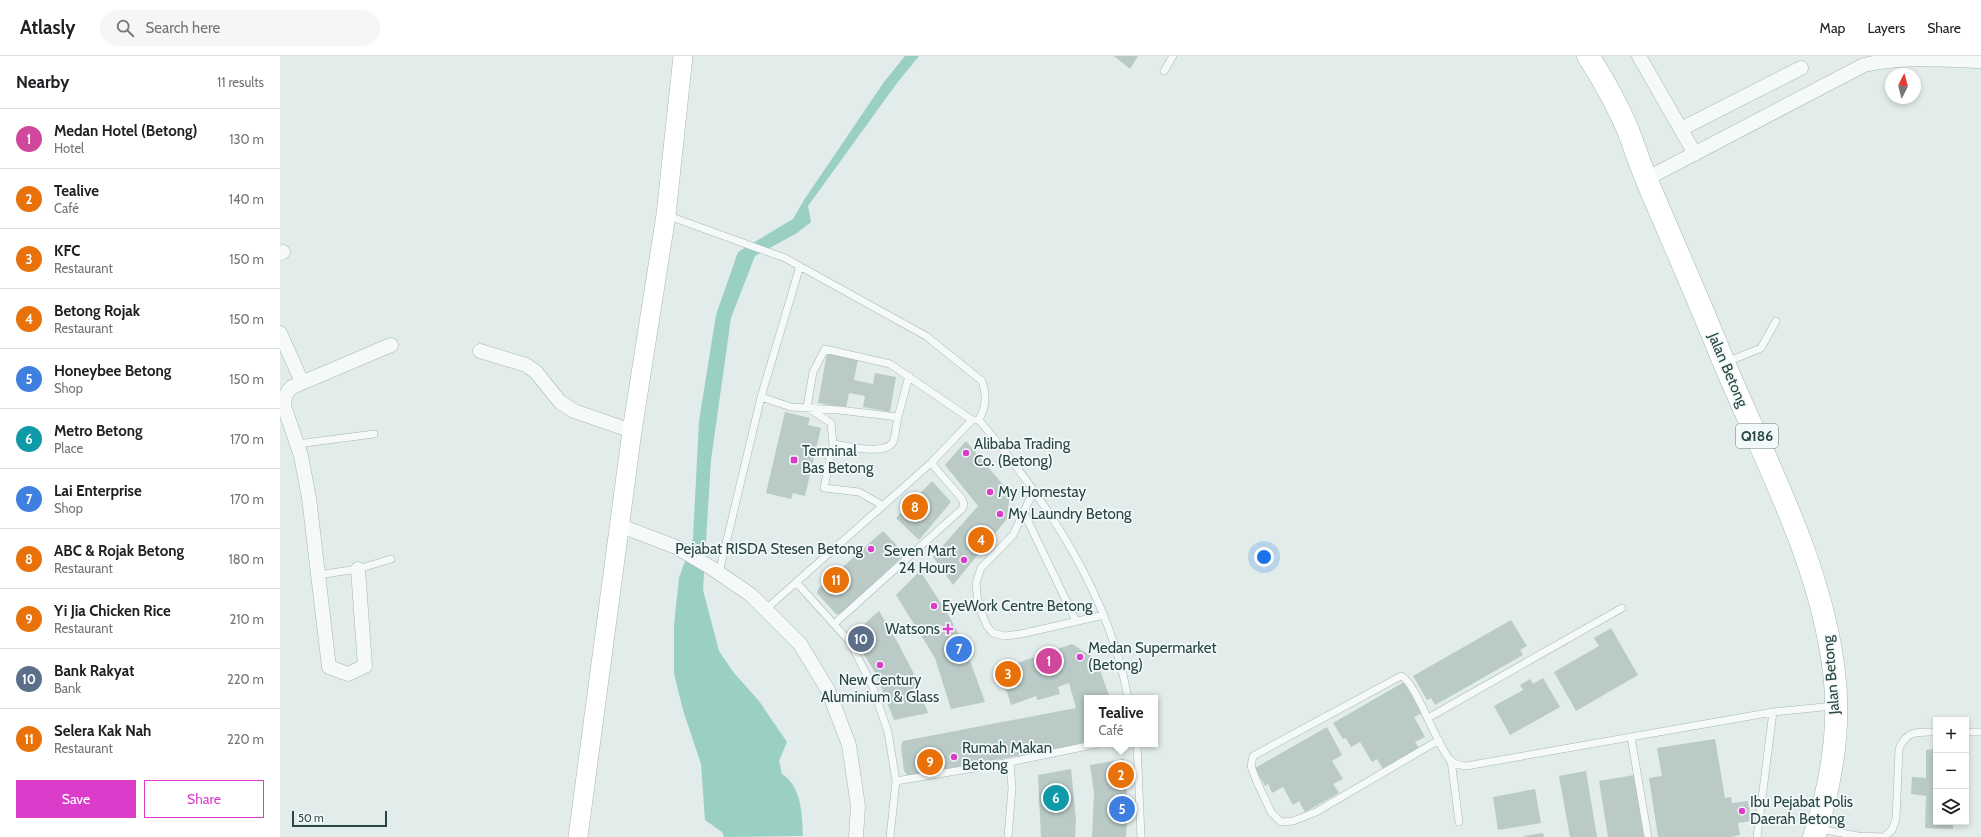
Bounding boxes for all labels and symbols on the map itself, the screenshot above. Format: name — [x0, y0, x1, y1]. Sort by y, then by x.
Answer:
north arrow — [1885, 68, 1921, 104]
street label: Jalan Betong — [1704, 329, 1752, 410]
road number: Q186 — [1736, 424, 1778, 448]
place label: Alibaba Trading Co. (Betong) — [974, 435, 1071, 470]
place label: Terminal Bas Betong — [802, 442, 874, 477]
marker: Alibaba Trading Co. (Betong) — [961, 448, 971, 458]
marker: Terminal Bas Betong — [789, 455, 799, 465]
place label: My Homestay — [998, 483, 1086, 501]
marker: My Homestay — [985, 487, 995, 497]
pin: 8 — [902, 492, 928, 522]
place label: My Laundry Betong — [1008, 505, 1132, 523]
marker: My Laundry Betong — [995, 509, 1005, 519]
pin: 4 — [968, 525, 994, 555]
place label: Pejabat RISDA Stesen Betong — [675, 540, 864, 558]
place label: Seven Mart 24 Hours — [884, 542, 956, 577]
marker: Pejabat RISDA Stesen Betong — [866, 544, 876, 554]
your location — [1254, 547, 1274, 567]
marker: Seven Mart 24 Hours — [959, 555, 969, 565]
pin: 11 — [823, 565, 849, 595]
place label: EyeWork Centre Betong — [942, 597, 1093, 615]
marker: EyeWork Centre Betong — [929, 601, 939, 611]
place label: Watsons — [885, 620, 940, 638]
pin: 10 — [848, 624, 874, 654]
marker: Watsons — [943, 624, 953, 634]
pin: 7 — [946, 634, 972, 664]
street label: Jalan Betong — [1819, 634, 1844, 716]
place label: Medan Supermarket (Betong) — [1088, 639, 1217, 674]
pin: 1 — [1036, 646, 1062, 676]
marker: Medan Supermarket (Betong) — [1075, 652, 1085, 662]
pin: 3 — [995, 659, 1021, 689]
marker: New Century Aluminium & Glass — [875, 660, 885, 670]
place label: New Century Aluminium & Glass — [821, 671, 939, 706]
place label: Rumah Makan Betong — [962, 739, 1052, 774]
pin: 9 — [917, 747, 943, 777]
marker: Rumah Makan Betong — [949, 752, 959, 762]
pin: 2 — [1108, 760, 1134, 790]
pin: 6 — [1043, 783, 1069, 813]
place label: Ibu Pejabat Polis Daerah Betong — [1750, 793, 1853, 828]
pin: 5 — [1109, 794, 1135, 824]
marker: Ibu Pejabat Polis Daerah Betong — [1737, 806, 1747, 816]
scale bar — [292, 809, 387, 828]

